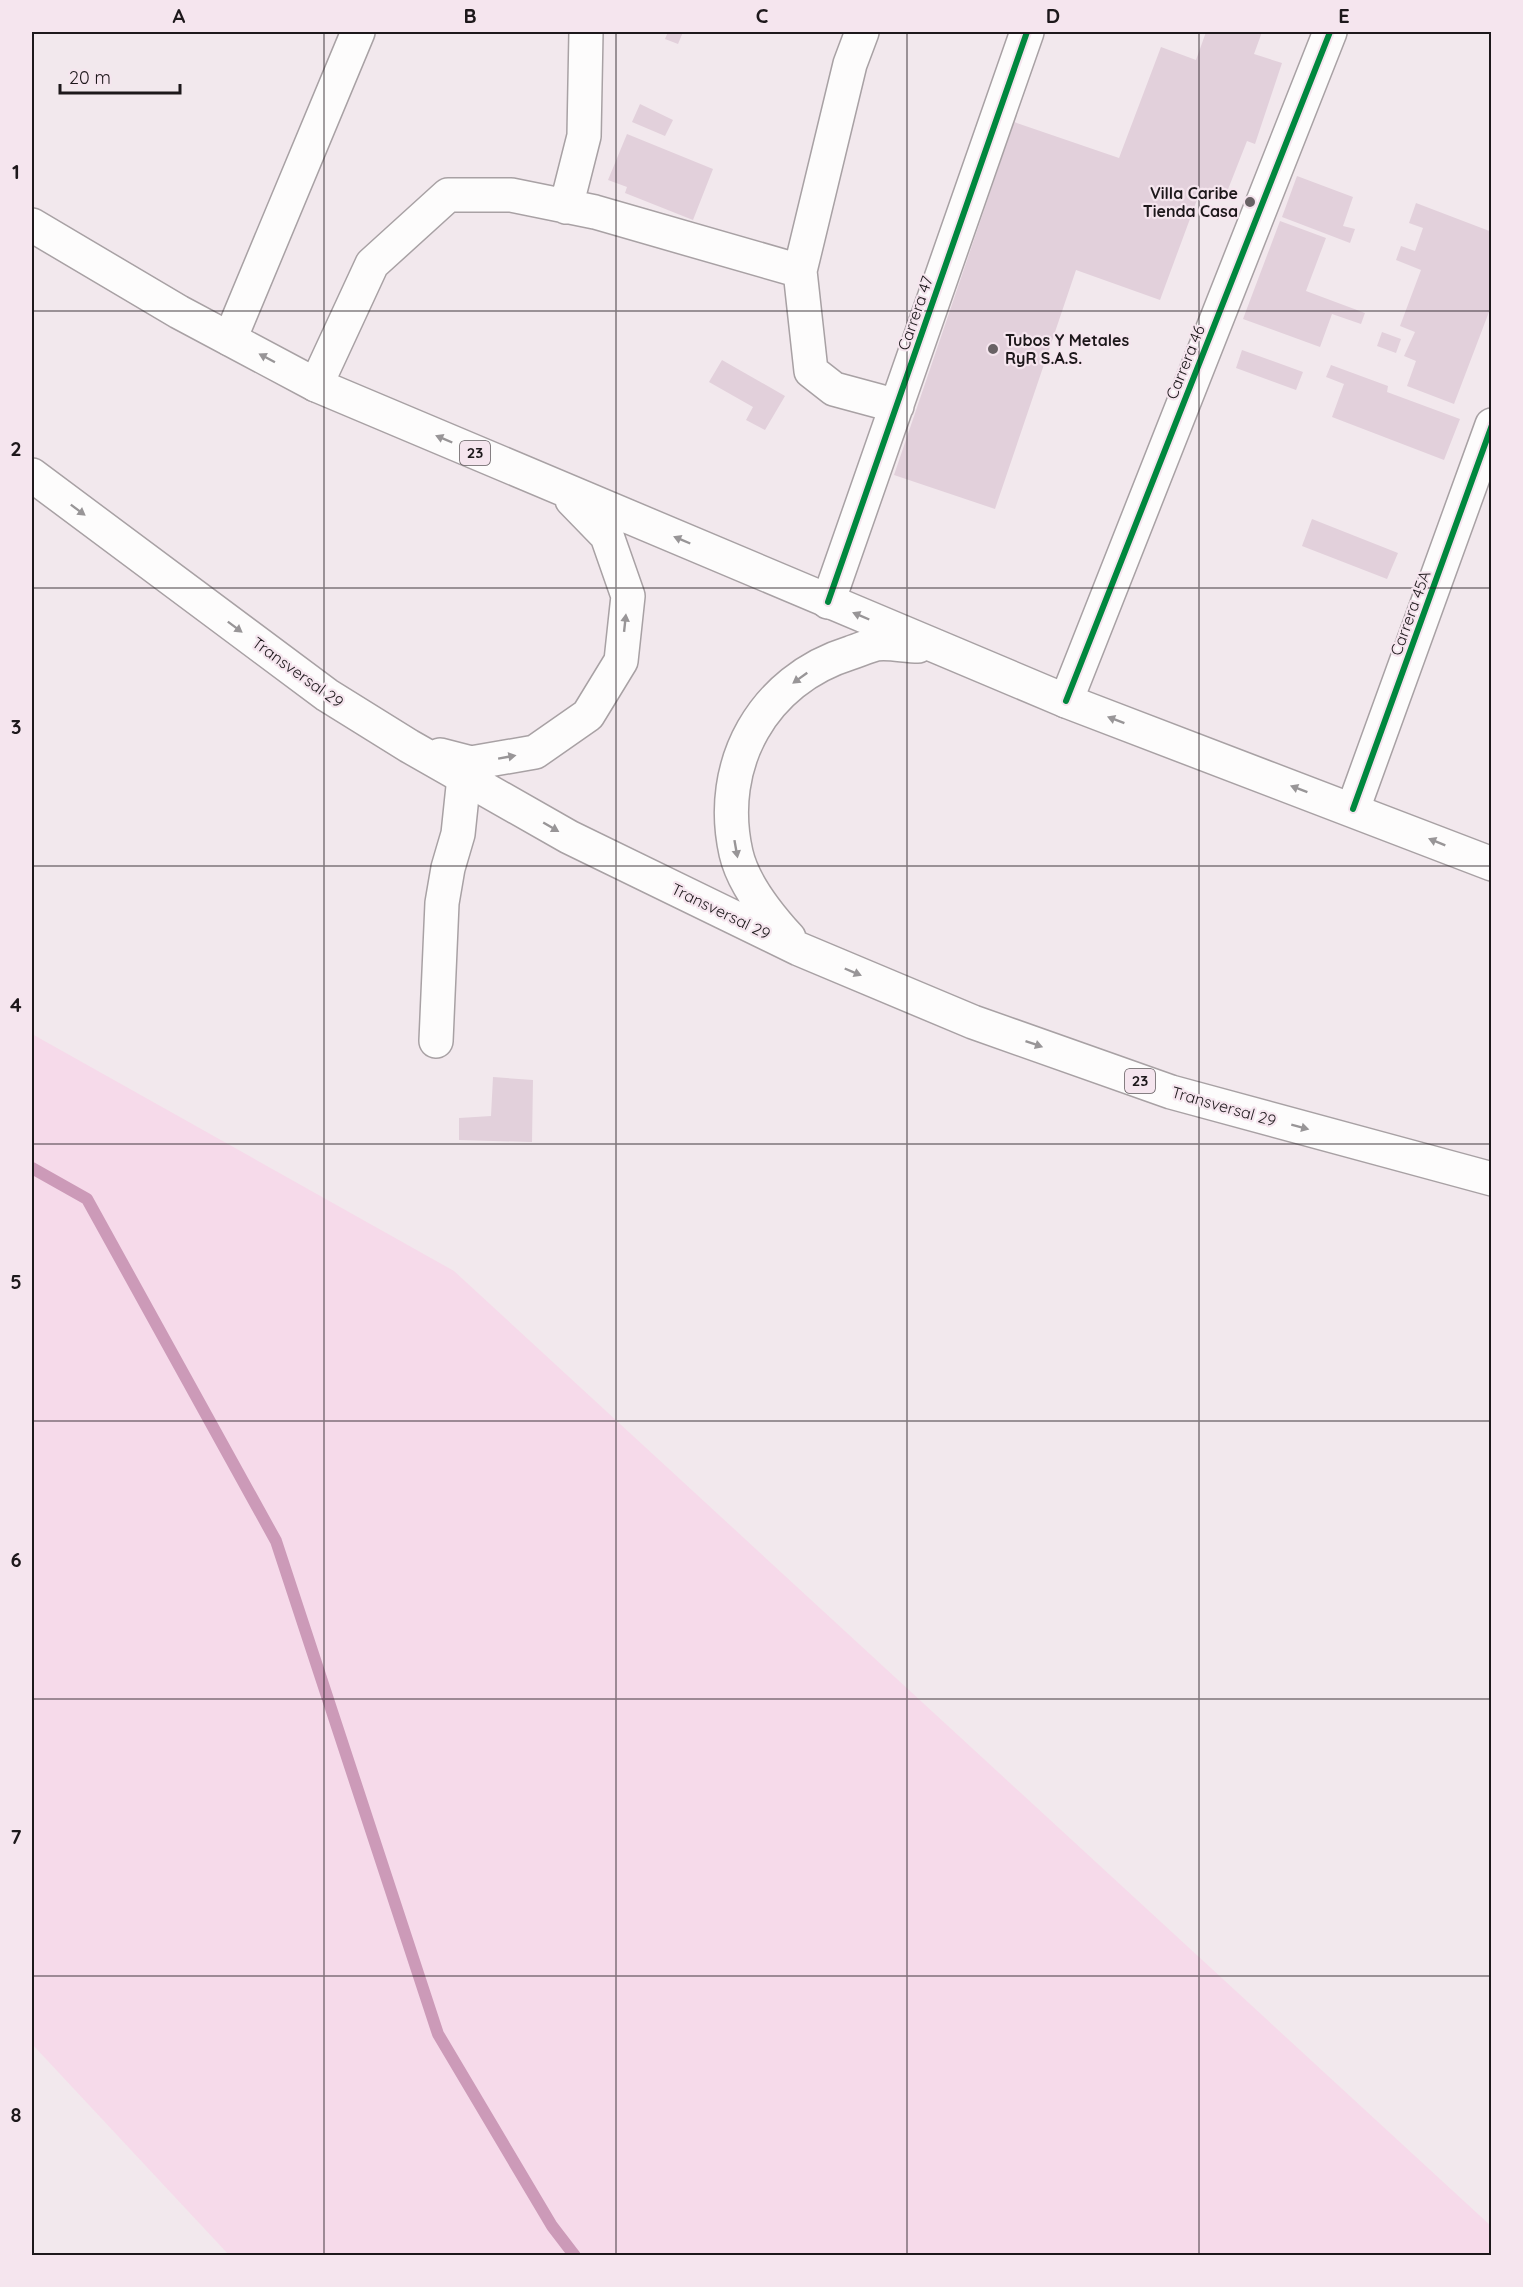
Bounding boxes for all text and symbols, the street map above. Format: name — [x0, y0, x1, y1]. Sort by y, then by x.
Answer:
text: A — [173, 3, 186, 28]
text: B — [463, 3, 477, 28]
text: C — [756, 3, 769, 28]
text: D — [1046, 3, 1060, 28]
text: E — [1338, 3, 1350, 28]
scale bar — [60, 57, 180, 95]
text: 20 m — [69, 66, 111, 89]
text: 1 — [12, 159, 20, 184]
place label: Villa Caribe Tienda Casa — [1143, 183, 1238, 221]
marker: Villa Caribe Tienda Casa — [1243, 195, 1257, 209]
street label: Carrera 47 — [893, 273, 937, 353]
street label: Carrera 46 — [1161, 322, 1209, 402]
place label: Tubos Y Metales RyR S.A.S. — [1005, 330, 1129, 368]
marker: Tubos Y Metales RyR S.A.S. — [986, 342, 1000, 356]
one-way arrow — [258, 353, 275, 363]
one-way arrow — [435, 434, 453, 444]
text: 2 — [10, 436, 22, 461]
road number: 23 — [460, 441, 490, 465]
one-way arrow — [70, 504, 86, 516]
one-way arrow — [672, 535, 690, 545]
street label: Carrera 45A — [1385, 568, 1435, 658]
one-way arrow — [852, 611, 870, 620]
one-way arrow — [620, 613, 630, 632]
one-way arrow — [227, 620, 242, 632]
street label: Transversal 29 — [248, 632, 348, 712]
one-way arrow — [792, 671, 807, 683]
text: 3 — [11, 714, 21, 739]
one-way arrow — [1107, 715, 1125, 725]
one-way arrow — [497, 752, 516, 761]
one-way arrow — [1290, 783, 1308, 793]
one-way arrow — [543, 822, 560, 832]
one-way arrow — [1428, 837, 1446, 846]
one-way arrow — [732, 840, 741, 859]
street label: Transversal 29 — [668, 878, 774, 944]
one-way arrow — [844, 968, 862, 977]
text: 4 — [10, 992, 22, 1017]
one-way arrow — [1025, 1039, 1043, 1049]
road number: 23 — [1125, 1069, 1155, 1093]
street label: Transversal 29 — [1169, 1082, 1279, 1130]
one-way arrow — [1291, 1123, 1309, 1132]
text: 5 — [10, 1269, 22, 1294]
text: 6 — [10, 1547, 22, 1572]
text: 7 — [11, 1824, 22, 1849]
text: 8 — [11, 2102, 22, 2127]

